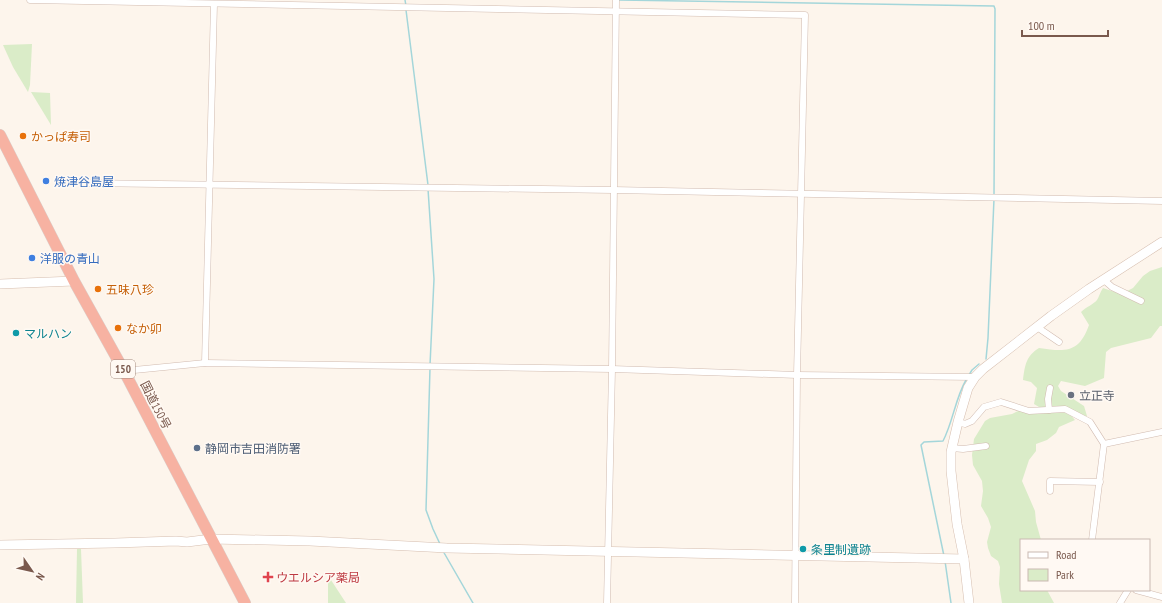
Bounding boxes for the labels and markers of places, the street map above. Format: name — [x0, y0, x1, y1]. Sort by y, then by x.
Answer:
place label: かっぱ寿司 — [31, 129, 91, 144]
marker: かっぱ寿司 — [18, 131, 28, 141]
place label: 焼津谷島屋 — [54, 174, 114, 189]
marker: 焼津谷島屋 — [41, 176, 51, 186]
place label: 洋服の青山 — [40, 251, 100, 266]
marker: 洋服の青山 — [27, 253, 37, 263]
place label: 五味八珍 — [106, 282, 154, 297]
marker: 五味八珍 — [93, 284, 103, 294]
place label: なか卯 — [126, 321, 162, 336]
marker: なか卯 — [113, 323, 123, 333]
place label: マルハン — [24, 326, 72, 341]
marker: マルハン — [11, 328, 21, 338]
place label: 立正寺 — [1079, 388, 1115, 403]
marker: 立正寺 — [1066, 390, 1076, 400]
place label: 静岡市吉田消防署 — [205, 441, 301, 456]
marker: 静岡市吉田消防署 — [192, 443, 202, 453]
place label: 条里制遺跡 — [811, 542, 871, 557]
marker: 条里制遺跡 — [798, 544, 808, 554]
place label: ウエルシア薬局 — [276, 570, 360, 585]
marker: ウエルシア薬局 — [263, 572, 273, 582]

